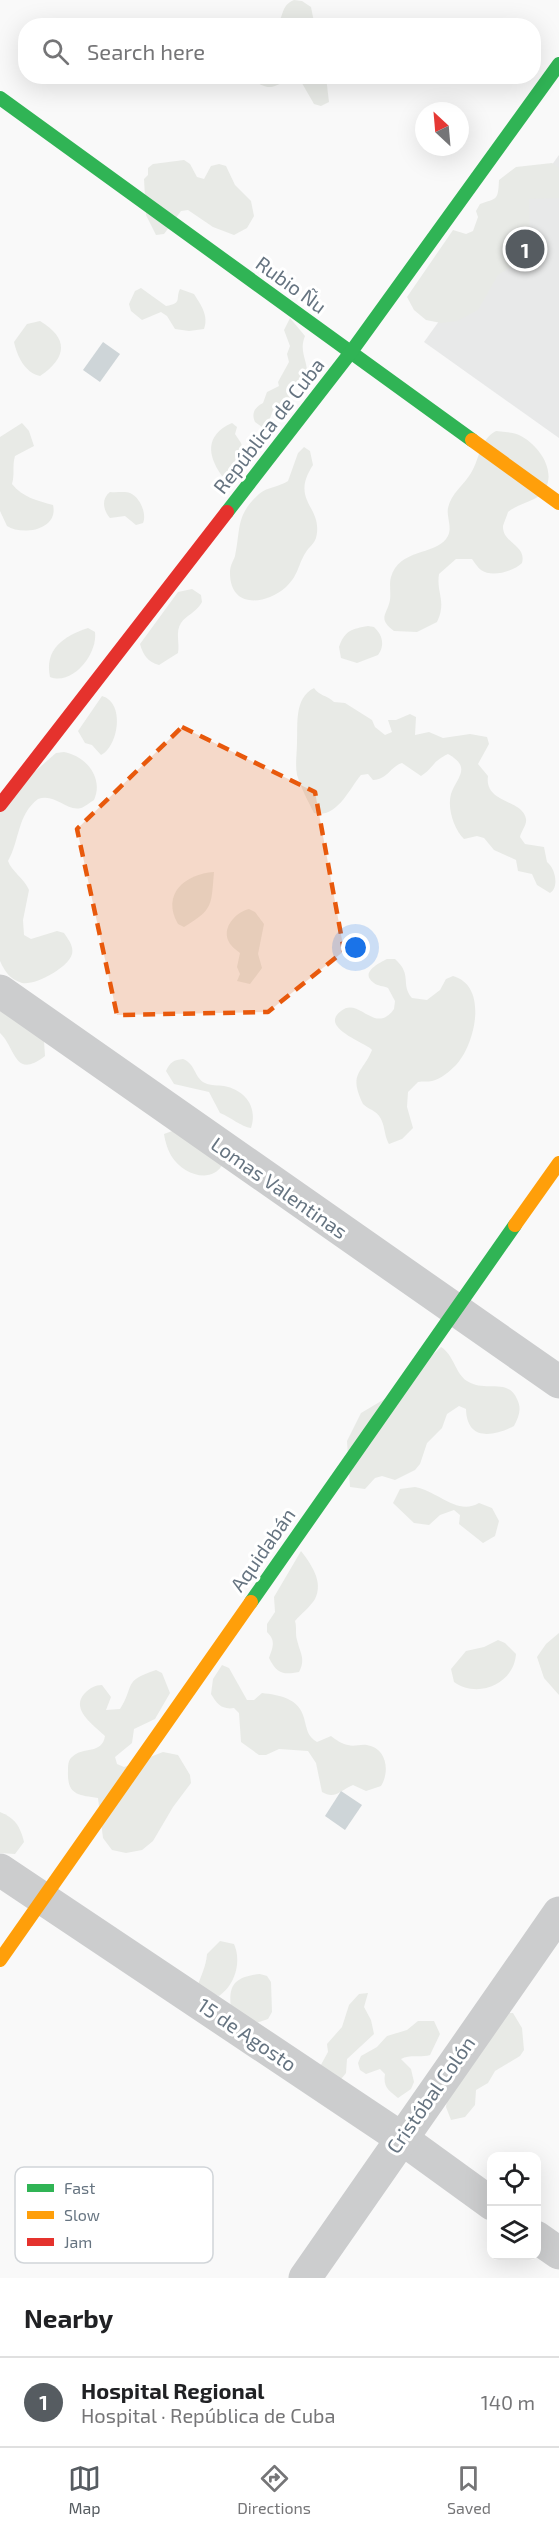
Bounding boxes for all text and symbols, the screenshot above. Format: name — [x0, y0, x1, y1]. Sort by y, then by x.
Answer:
search box — [18, 18, 541, 84]
icon: search — [39, 35, 72, 68]
text: Search here — [87, 38, 205, 64]
north arrow — [415, 102, 469, 156]
pin: 1 — [506, 226, 544, 272]
street label: Rubio Ñu — [252, 251, 332, 318]
street label: República de Cuba — [208, 353, 329, 498]
your location — [341, 933, 370, 962]
street label: Lomas Valentinas — [207, 1131, 352, 1243]
street label: Aquidabán — [225, 1503, 300, 1596]
street label: 15 de Agosto — [194, 1993, 301, 2076]
street label: Cristóbal Colón — [381, 2031, 479, 2158]
map controls — [487, 2152, 541, 2260]
button: locate — [487, 2152, 541, 2206]
legend — [15, 2167, 213, 2263]
text: Fast — [64, 2178, 95, 2197]
text: Slow — [64, 2205, 100, 2224]
button: layers — [487, 2206, 541, 2260]
text: Jam — [64, 2232, 92, 2251]
text: Nearby — [24, 2302, 113, 2333]
text: Hospital Regional — [81, 2377, 265, 2403]
text: 1 — [39, 2390, 48, 2414]
text: 140 m — [481, 2390, 535, 2414]
text: Hospital · República de Cuba — [81, 2403, 335, 2427]
tab: Map — [68, 2462, 101, 2517]
tab: Directions — [237, 2462, 311, 2517]
tab: Saved — [447, 2462, 491, 2517]

